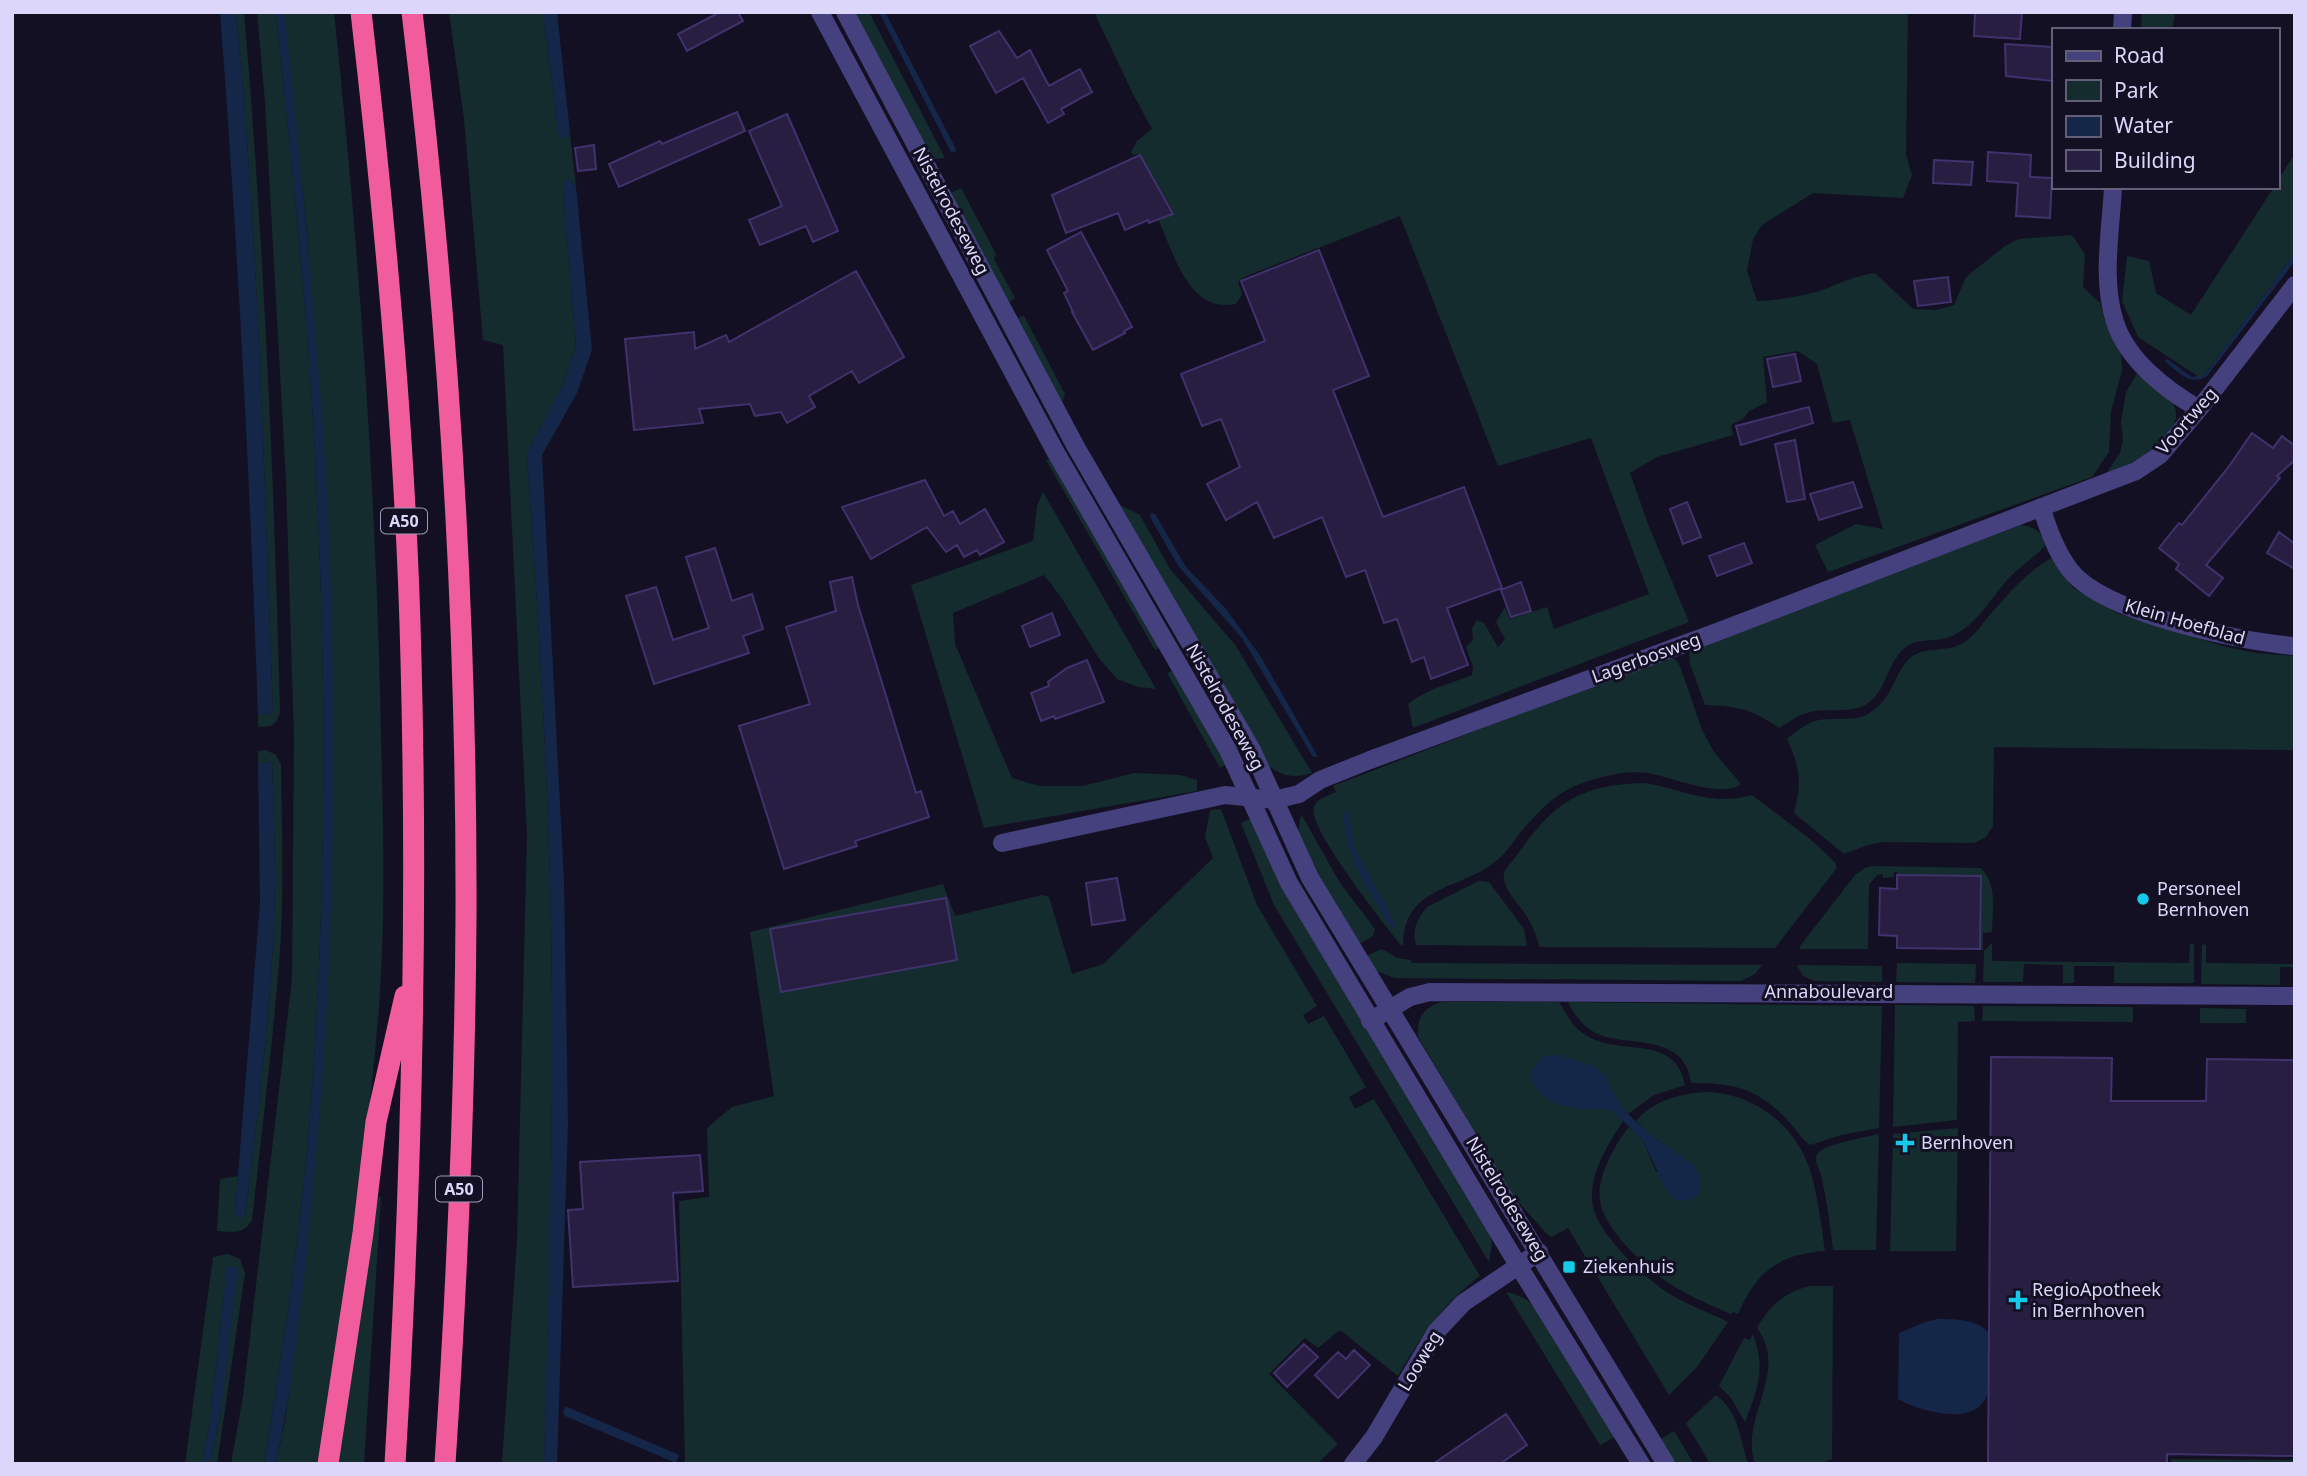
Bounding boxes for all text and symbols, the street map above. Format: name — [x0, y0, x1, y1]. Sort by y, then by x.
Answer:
legend — [2052, 28, 2279, 189]
text: Road — [2114, 41, 2164, 69]
text: Park — [2114, 76, 2159, 104]
text: Water — [2114, 111, 2173, 139]
street label: Nistelrodeseweg — [908, 143, 996, 279]
text: Building — [2114, 146, 2196, 174]
street label: Voortweg — [2150, 382, 2222, 459]
road number: A50 — [381, 508, 427, 534]
street label: Klein Hoefblad — [2122, 592, 2248, 650]
street label: Lagerbosweg — [1588, 626, 1703, 688]
street label: Nistelrodeseweg — [1181, 639, 1271, 774]
place label: Personeel Bernhoven — [2157, 876, 2249, 921]
marker: Personeel Bernhoven — [2135, 891, 2151, 907]
street label: Annaboulevard — [1765, 979, 1893, 1003]
place label: Bernhoven — [1921, 1130, 2013, 1154]
street label: Nistelrodeseweg — [1461, 1132, 1555, 1265]
marker: Bernhoven — [1895, 1133, 1915, 1153]
road number: A50 — [436, 1176, 482, 1202]
place label: Ziekenhuis — [1583, 1254, 1675, 1278]
marker: Ziekenhuis — [1561, 1259, 1577, 1275]
place label: RegioApotheek in Bernhoven — [2032, 1277, 2161, 1322]
marker: RegioApotheek in Bernhoven — [2010, 1292, 2026, 1308]
street label: Looweg — [1392, 1326, 1446, 1395]

